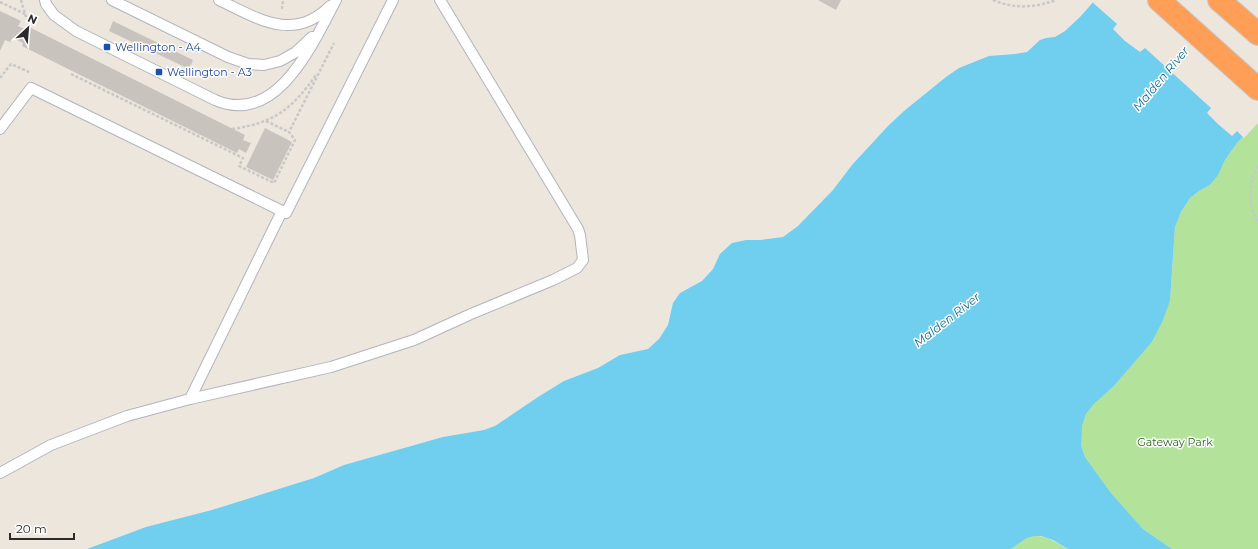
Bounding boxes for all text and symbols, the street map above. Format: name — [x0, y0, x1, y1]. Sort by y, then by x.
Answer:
north arrow — [8, 8, 48, 48]
text: N — [25, 11, 39, 27]
place label: Wellington - A4 — [115, 40, 201, 54]
marker: Wellington - A4 — [102, 42, 112, 52]
water label: Malden River — [1129, 43, 1192, 114]
place label: Wellington - A3 — [167, 65, 252, 79]
marker: Wellington - A3 — [154, 67, 164, 77]
water label: Malden River — [911, 289, 983, 350]
park label: Gateway Park — [1137, 435, 1213, 449]
scale bar — [10, 515, 74, 541]
text: 20 m — [16, 521, 47, 536]

